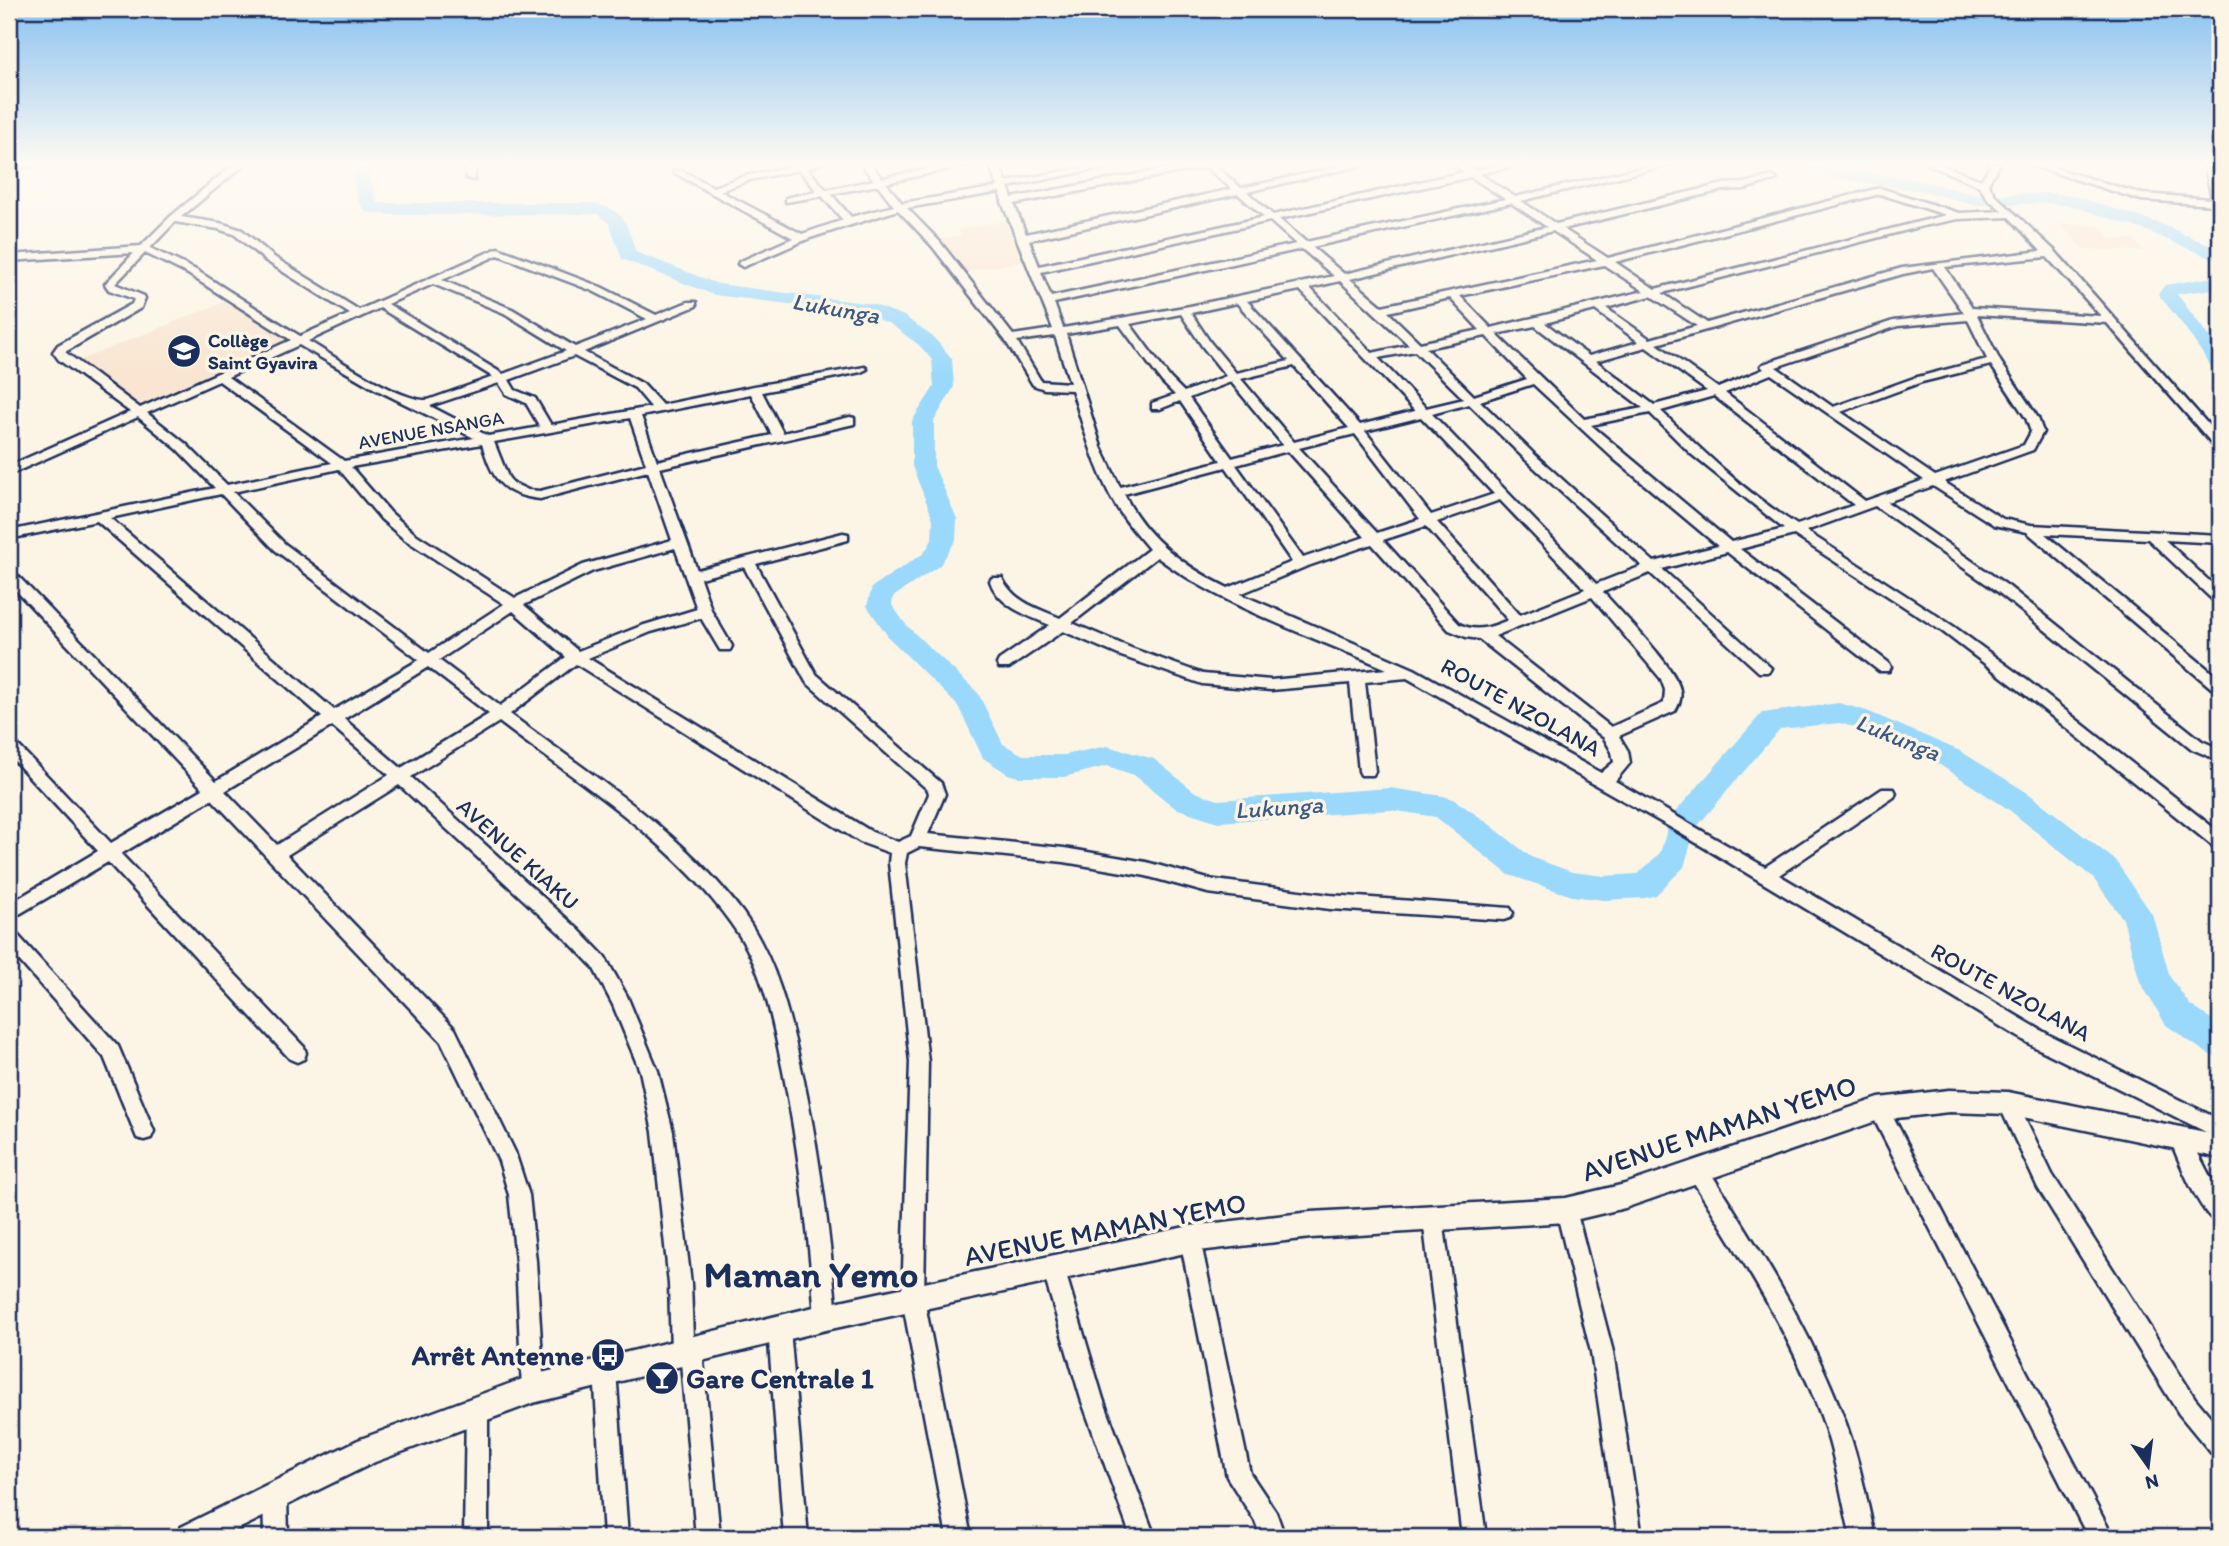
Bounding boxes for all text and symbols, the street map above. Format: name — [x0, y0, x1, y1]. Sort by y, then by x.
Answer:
water label: Lukunga — [790, 286, 883, 330]
place label: Collège Saint Gyavira — [208, 329, 318, 374]
school or university icon: Collège Saint Gyavira — [165, 332, 203, 370]
street label: AVENUE NSANGA — [356, 406, 506, 454]
street label: ROUTE NZOLANA — [1436, 652, 1606, 763]
water label: Lukunga — [1852, 707, 1945, 767]
water label: Lukunga — [1234, 789, 1325, 825]
street label: AVENUE KIAKU — [451, 792, 585, 916]
street label: ROUTE NZOLANA — [1926, 937, 2096, 1048]
street label: AVENUE MAMAN YEMO — [1577, 1068, 1861, 1188]
street label: AVENUE MAMAN YEMO — [961, 1185, 1249, 1273]
district label: Maman Yemo — [704, 1252, 918, 1296]
bus stop icon: Arrêt Antenne — [589, 1336, 627, 1374]
place label: Arrêt Antenne — [411, 1338, 584, 1372]
bar icon: Gare Centrale 1 — [643, 1359, 681, 1397]
place label: Gare Centrale 1 — [686, 1361, 874, 1395]
north arrow — [2114, 1430, 2184, 1500]
text: N — [2143, 1469, 2161, 1495]

